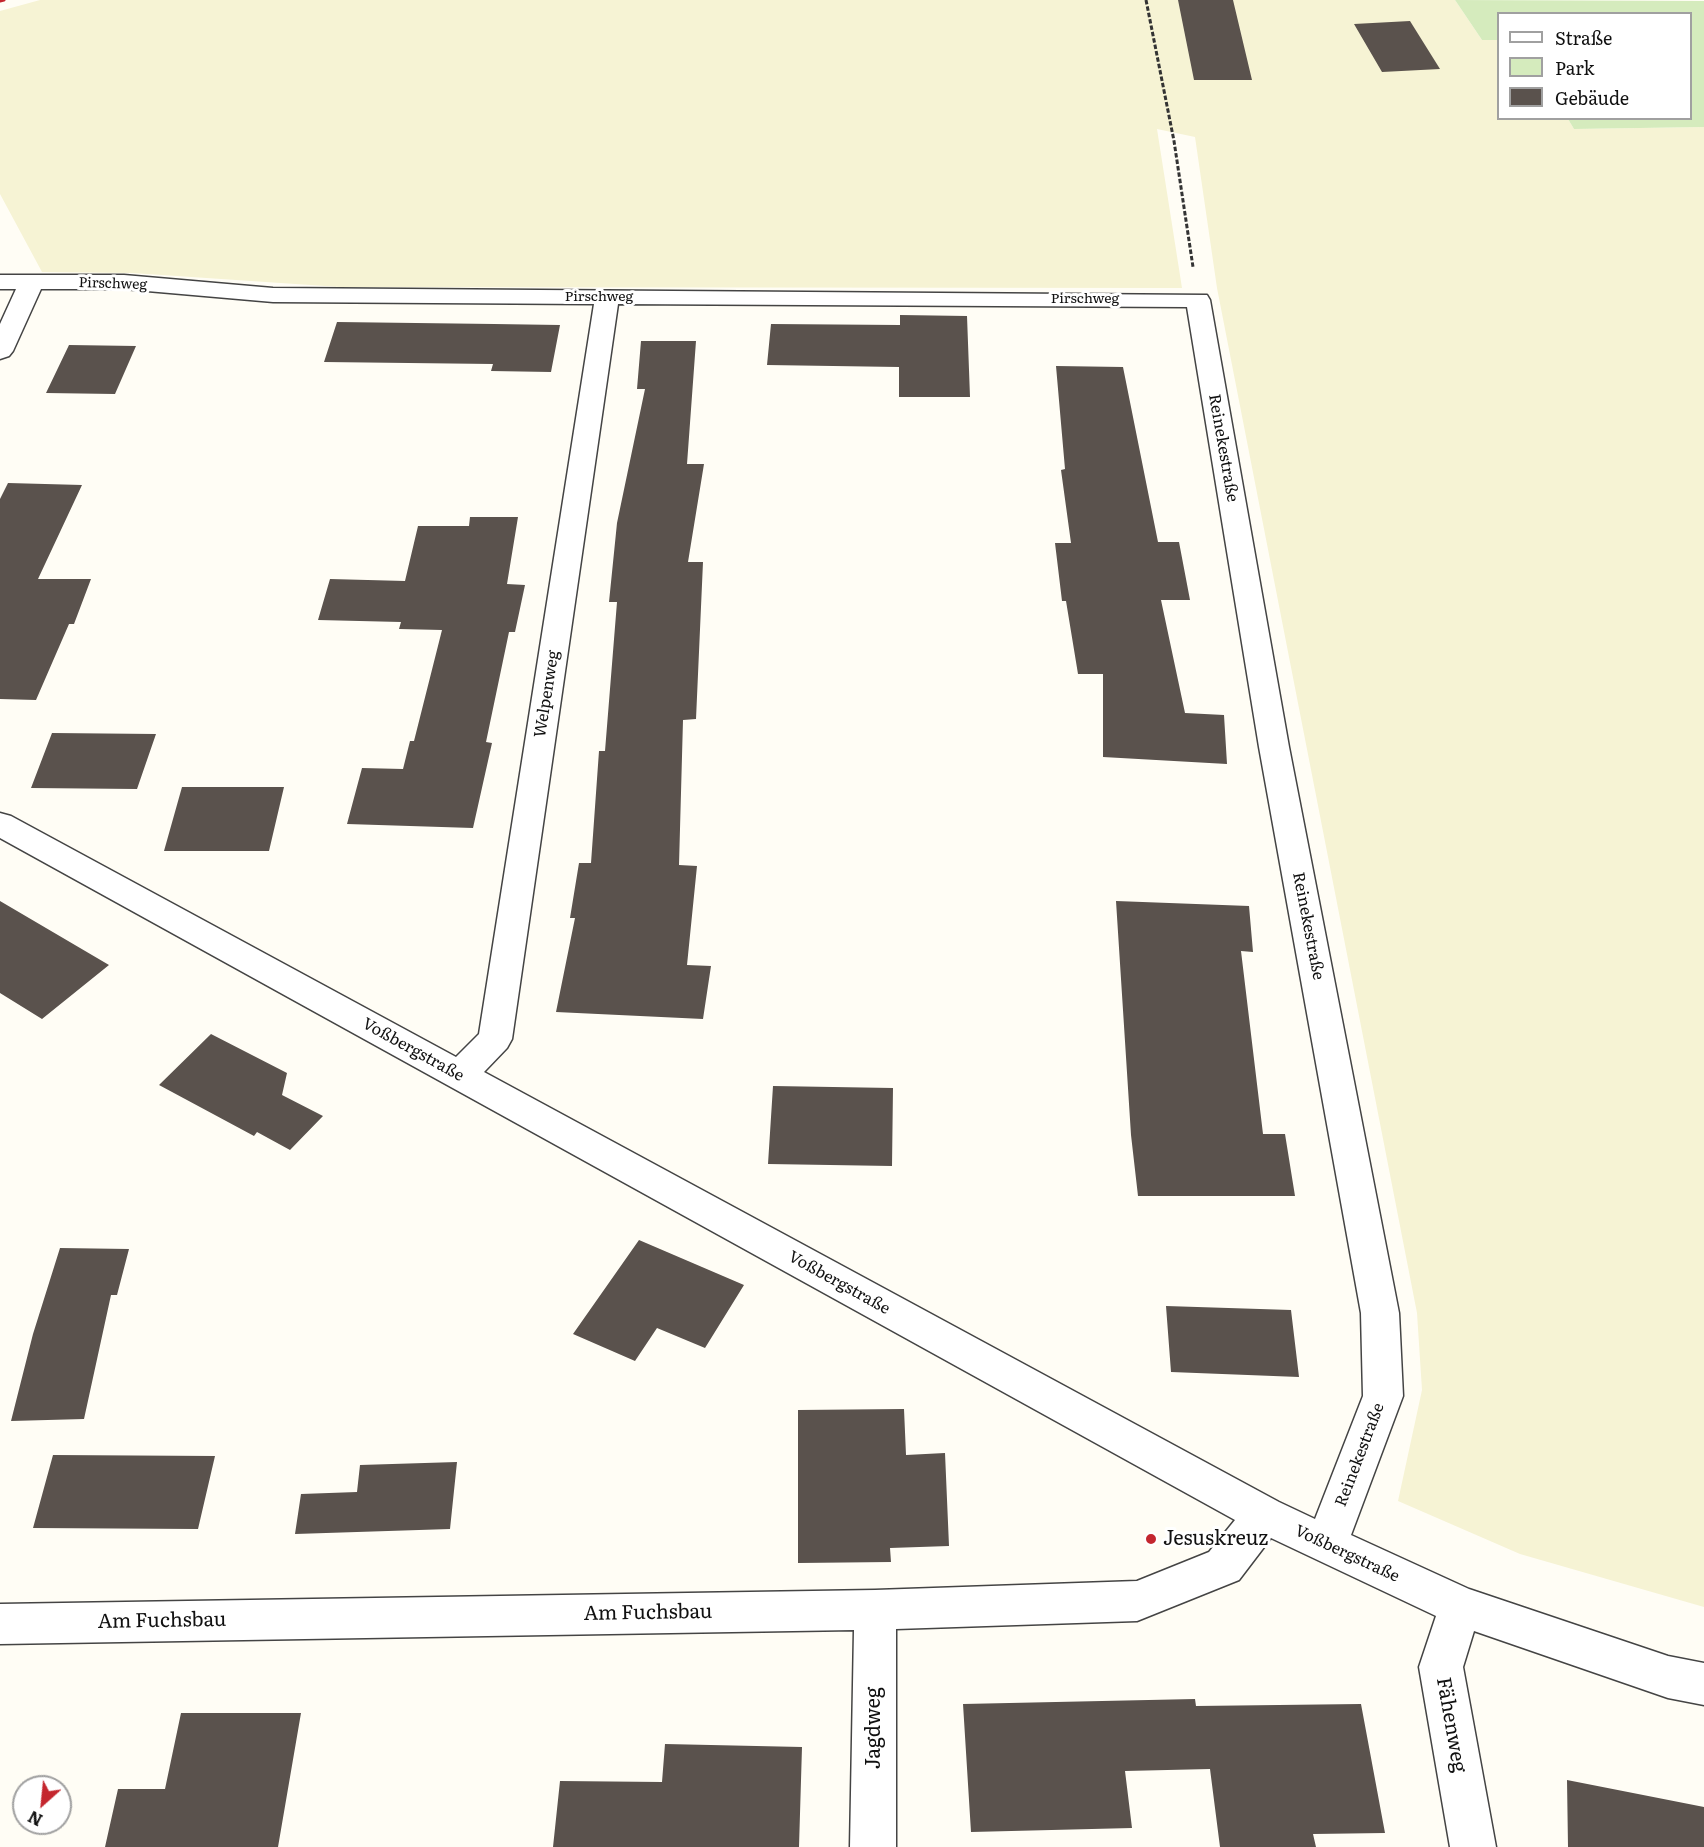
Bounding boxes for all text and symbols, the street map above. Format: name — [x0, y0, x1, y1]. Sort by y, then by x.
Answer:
legend — [1497, 12, 1692, 120]
text: Straße — [1555, 24, 1612, 51]
text: Park — [1555, 54, 1594, 81]
text: Gebäude — [1555, 84, 1629, 111]
street label: Pirschweg — [78, 274, 148, 294]
street label: Pirschweg — [565, 289, 633, 305]
street label: Pirschweg — [1051, 291, 1119, 307]
street label: Reinekestraße — [1204, 392, 1242, 504]
street label: Welpenweg — [531, 649, 563, 739]
street label: Reinekestraße — [1288, 870, 1328, 982]
street label: Voßbergstraße — [359, 1014, 467, 1086]
street label: Voßbergstraße — [785, 1247, 893, 1319]
street label: Reinekestraße — [1331, 1400, 1389, 1510]
street label: Voßbergstraße — [1292, 1521, 1402, 1587]
place label: Jesuskreuz — [1163, 1527, 1268, 1551]
marker: Jesuskreuz — [1144, 1532, 1158, 1546]
street label: Am Fuchsbau — [583, 1600, 713, 1626]
street label: Am Fuchsbau — [97, 1608, 227, 1634]
street label: Fähenweg — [1431, 1675, 1471, 1775]
street label: Jagdweg — [862, 1687, 886, 1769]
north arrow — [12, 1775, 72, 1835]
text: N — [23, 1806, 46, 1833]

